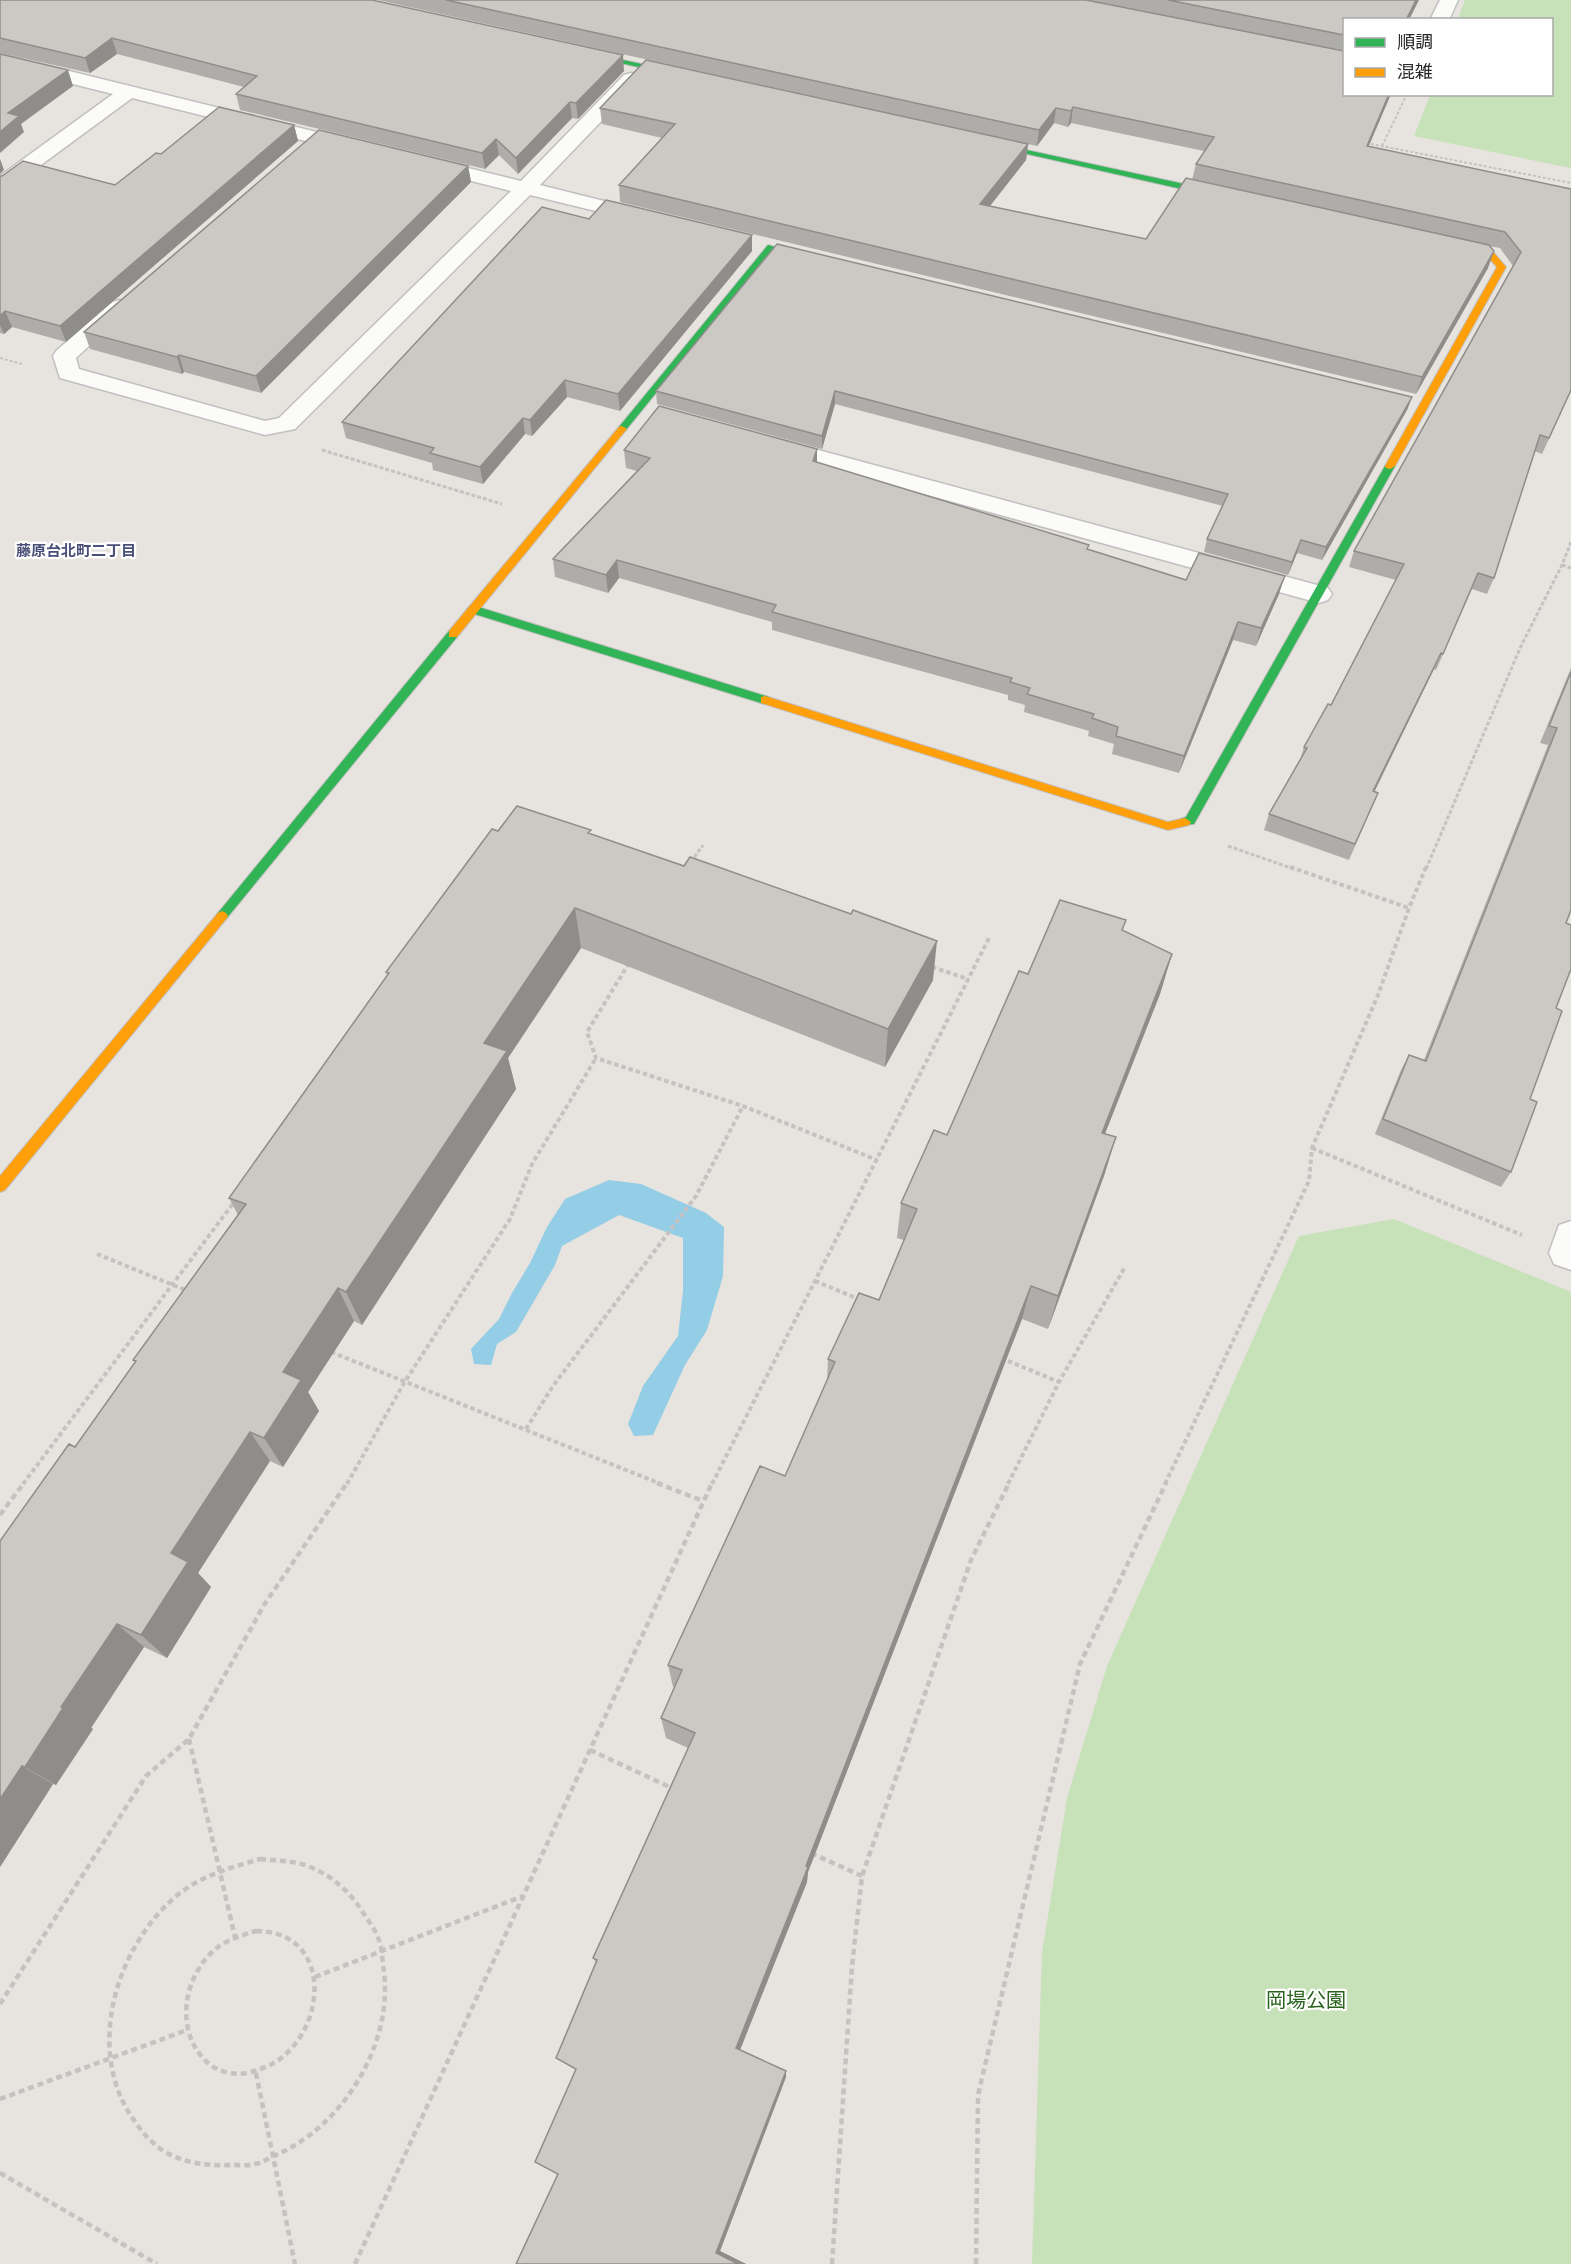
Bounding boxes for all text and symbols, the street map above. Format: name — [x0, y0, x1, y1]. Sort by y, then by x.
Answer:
legend — [1343, 18, 1553, 96]
text: 順調 — [1397, 30, 1433, 52]
text: 混雑 — [1397, 60, 1433, 82]
district label: 藤原台北町二丁目 — [16, 541, 136, 559]
park label: 岡場公園 — [1266, 1987, 1346, 2011]

